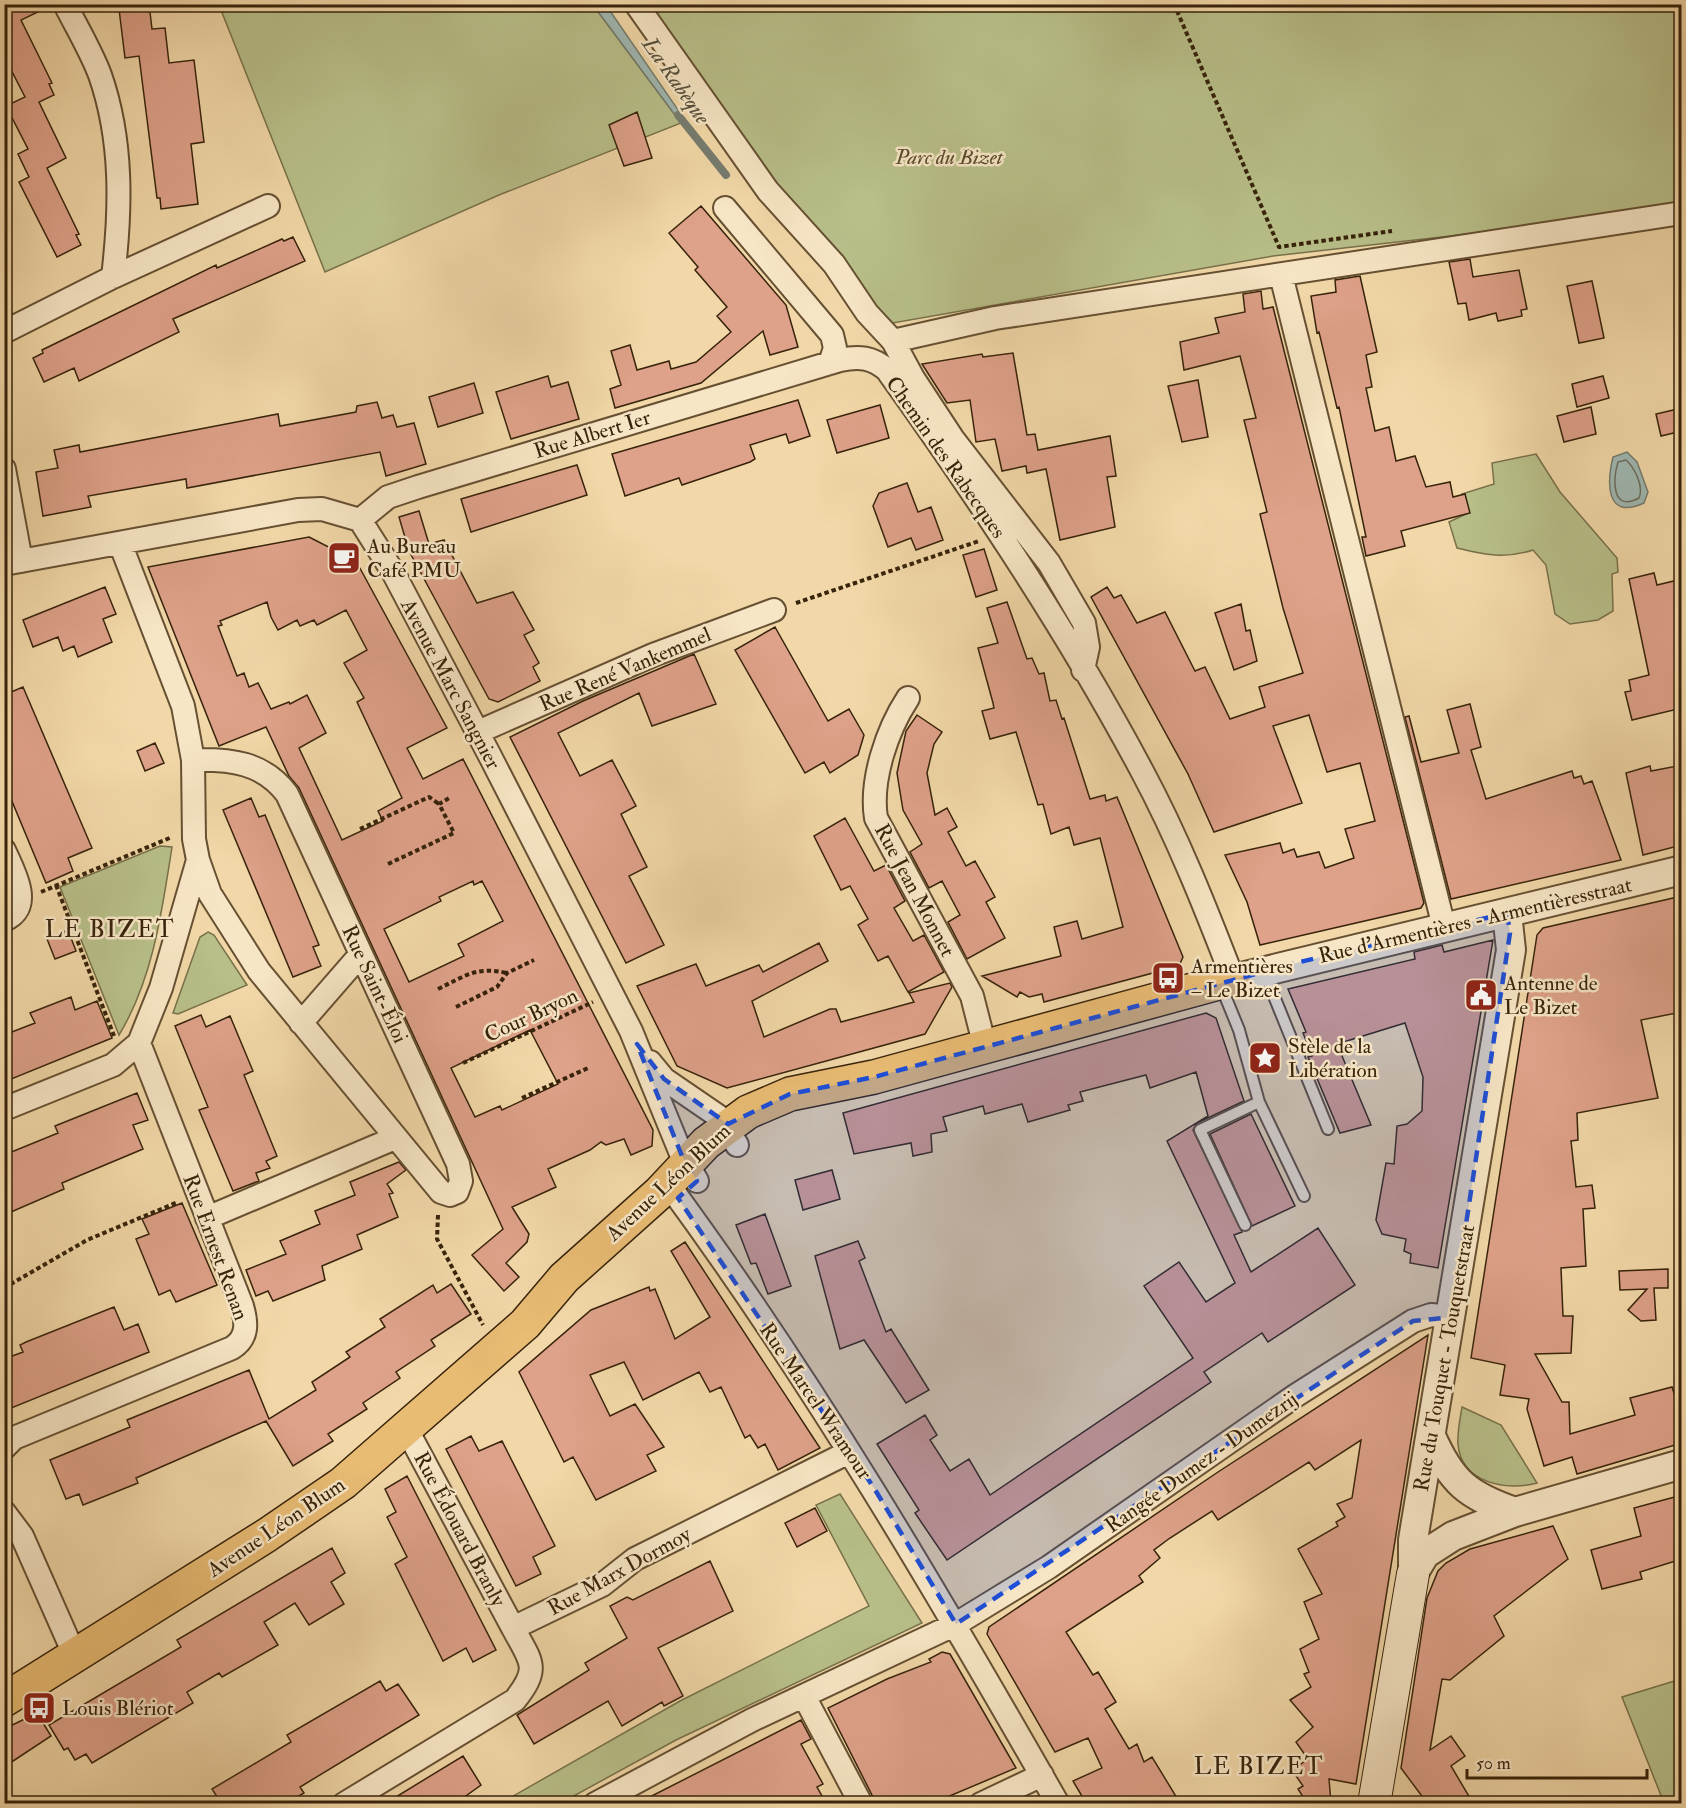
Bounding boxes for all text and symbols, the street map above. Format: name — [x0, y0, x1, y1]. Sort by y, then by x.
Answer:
water label: La Rabèque — [635, 31, 717, 130]
park label: Parc du Bizet — [894, 144, 1004, 171]
street label: Chemin des Rabecques — [879, 371, 1012, 544]
street label: Rue Albert Ier — [531, 404, 654, 465]
place label: Au Bureau Café PMU — [366, 533, 461, 584]
cafe icon: Au Bureau Café PMU — [326, 540, 362, 576]
street label: Avenue Marc Sangnier — [394, 594, 507, 774]
street label: Rue René Vankemmel — [535, 621, 716, 718]
street label: Rue Jean Monnet — [868, 819, 961, 962]
street label: Rue d'Armentières - Armentièresstraat — [1316, 871, 1635, 970]
district label: LE BIZET — [45, 914, 175, 945]
street label: Rue Saint-Éloi — [335, 921, 414, 1048]
place label: Armentières – Le Bizet — [1190, 953, 1293, 1004]
bus stop icon: Armentières – Le Bizet — [1150, 960, 1186, 996]
place label: Antenne de Le Bizet — [1503, 970, 1598, 1021]
public building icon: Antenne de Le Bizet — [1463, 977, 1499, 1013]
street label: Cour Bryon — [480, 982, 582, 1049]
place label: Stèle de la Libération — [1288, 1033, 1378, 1084]
place icon: Stèle de la Libération — [1247, 1040, 1283, 1076]
street label: Avenue Léon Blum — [600, 1118, 736, 1248]
street label: Rue Ernest Renan — [177, 1170, 255, 1324]
street label: Rue du Touquet - Touquetstraat — [1408, 1222, 1481, 1494]
street label: Rue Marcel Wramour — [753, 1318, 878, 1485]
street label: Rangée Dumez - Dumezrij — [1100, 1386, 1303, 1539]
street label: Rue Édouard Branly — [407, 1447, 512, 1612]
street label: Avenue Léon Blum — [201, 1471, 350, 1584]
street label: Rue Marx Dormoy — [543, 1521, 696, 1622]
bus stop icon: Louis Blériot — [21, 1690, 57, 1726]
place label: Louis Blériot — [62, 1695, 174, 1722]
scale bar — [1467, 1742, 1647, 1780]
district label: LE BIZET — [1194, 1751, 1324, 1782]
text: 50 m — [1476, 1752, 1511, 1775]

